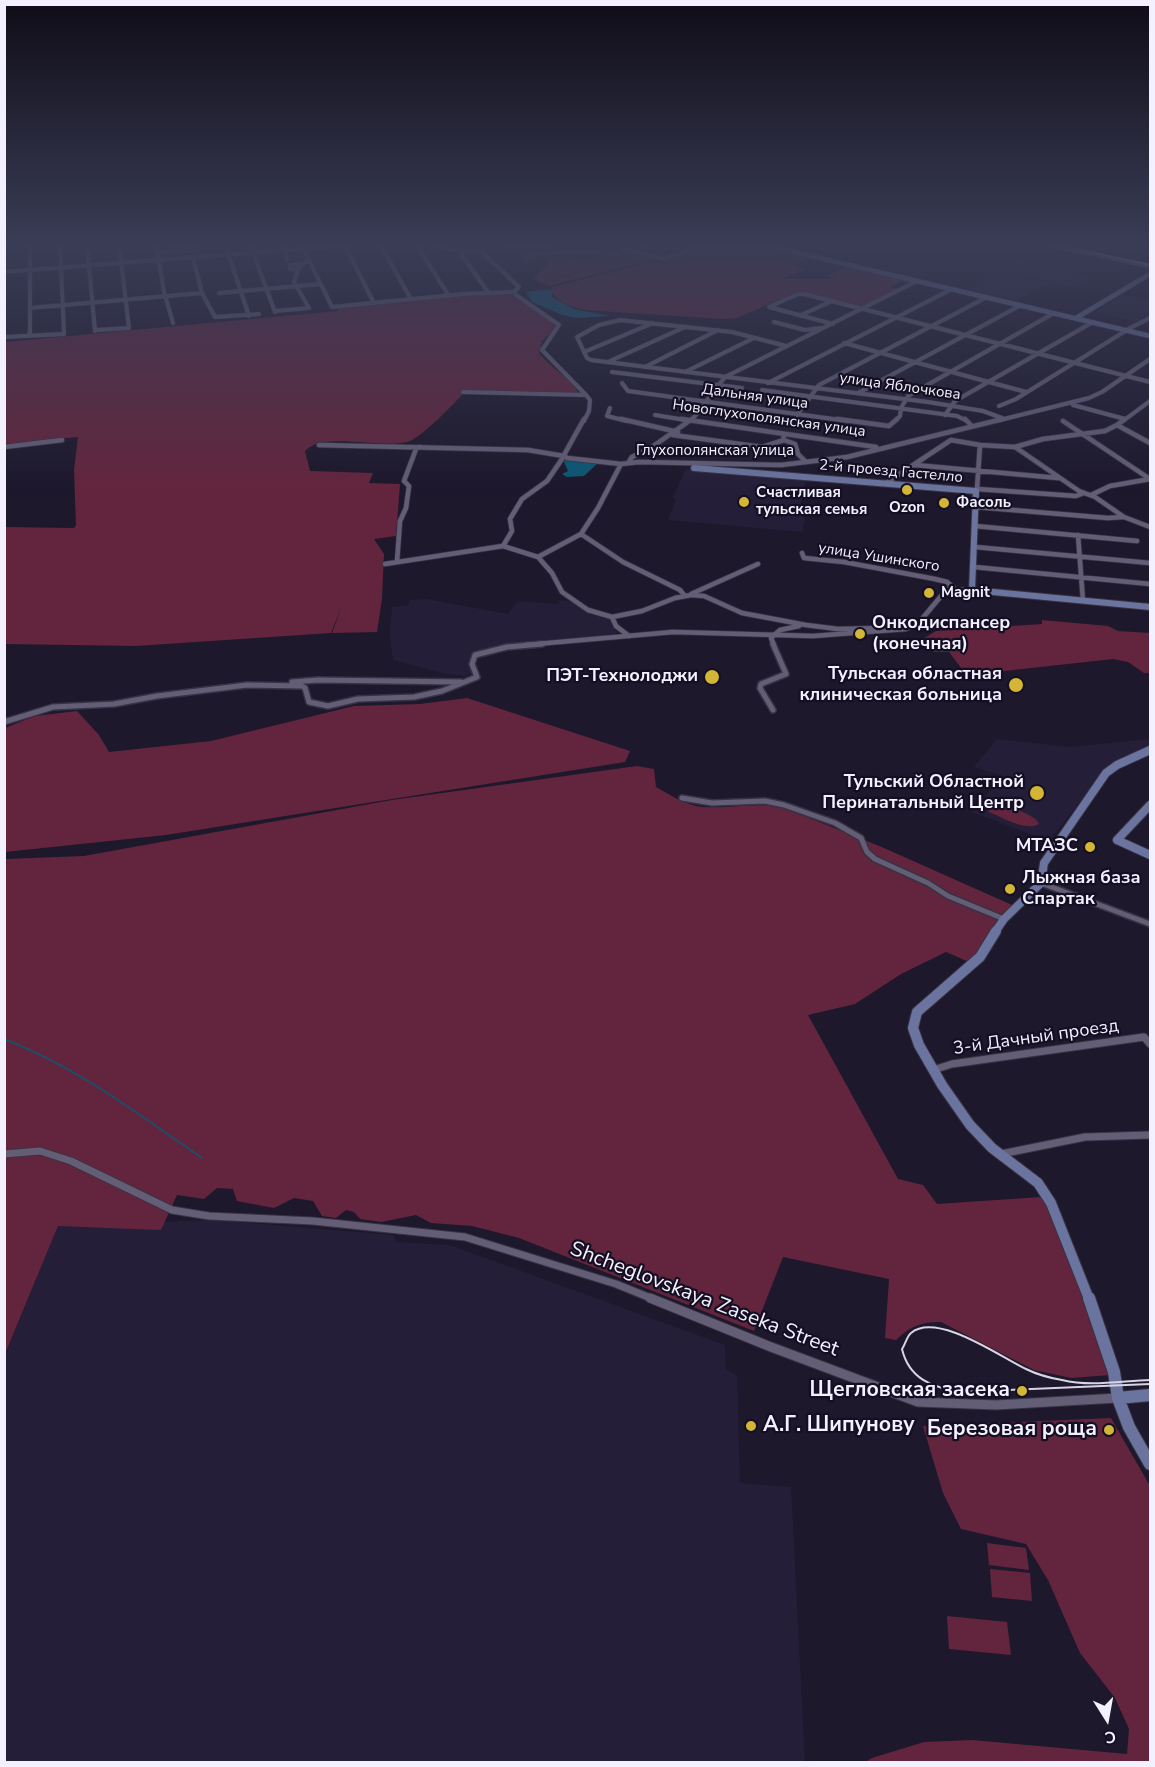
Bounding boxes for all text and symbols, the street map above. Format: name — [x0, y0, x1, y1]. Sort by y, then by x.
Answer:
street label: улица Яблочкова — [838, 370, 962, 404]
street label: Дальняя улица — [701, 381, 809, 413]
street label: Новоглухополянская улица — [671, 397, 867, 441]
street label: Глухополянская улица — [636, 442, 794, 460]
street label: 2-й проезд Гастелло — [818, 457, 964, 487]
marker: Ozon — [900, 483, 914, 497]
place label: Счастливая тульская семья — [756, 484, 867, 519]
place label: Фасоль — [956, 494, 1011, 512]
marker: Счастливая тульская семья — [737, 495, 751, 509]
marker: Фасоль — [937, 496, 951, 510]
place label: Ozon — [889, 499, 925, 517]
street label: улица Ушинского — [817, 540, 941, 576]
place label: Magnit — [941, 584, 990, 602]
marker: Magnit — [922, 586, 936, 600]
place label: Онкодиспансер (конечная) — [872, 613, 1010, 656]
marker: Онкодиспансер (конечная) — [853, 627, 867, 641]
place label: Тульская областная клиническая больница — [799, 664, 1002, 706]
place label: ПЭТ-Технолоджи — [546, 666, 698, 688]
marker: ПЭТ-Технолоджи — [703, 668, 721, 686]
marker: Тульская областная клиническая больница — [1007, 676, 1025, 694]
place label: Тульский Областной Перинатальный Центр — [822, 772, 1024, 814]
marker: Тульский Областной Перинатальный Центр — [1028, 784, 1046, 802]
place label: МТАЗС — [1016, 836, 1078, 858]
marker: МТАЗС — [1083, 840, 1097, 854]
place label: Лыжная база Спартак — [1022, 868, 1141, 910]
marker: Лыжная база Спартак — [1003, 882, 1017, 896]
street label: 3-й Дачный проезд — [952, 1016, 1120, 1060]
street label: Shcheglovskaya Zaseka Street — [566, 1237, 842, 1363]
place label: Щегловская засека — [810, 1378, 1010, 1404]
marker: Щегловская засека — [1015, 1384, 1029, 1398]
place label: А.Г. Шипунову — [763, 1413, 914, 1439]
place label: Березовая роща — [927, 1417, 1097, 1443]
marker: А.Г. Шипунову — [744, 1419, 758, 1433]
marker: Березовая роща — [1102, 1423, 1116, 1437]
north arrow — [1077, 1689, 1137, 1749]
text: С — [1103, 1725, 1118, 1749]

